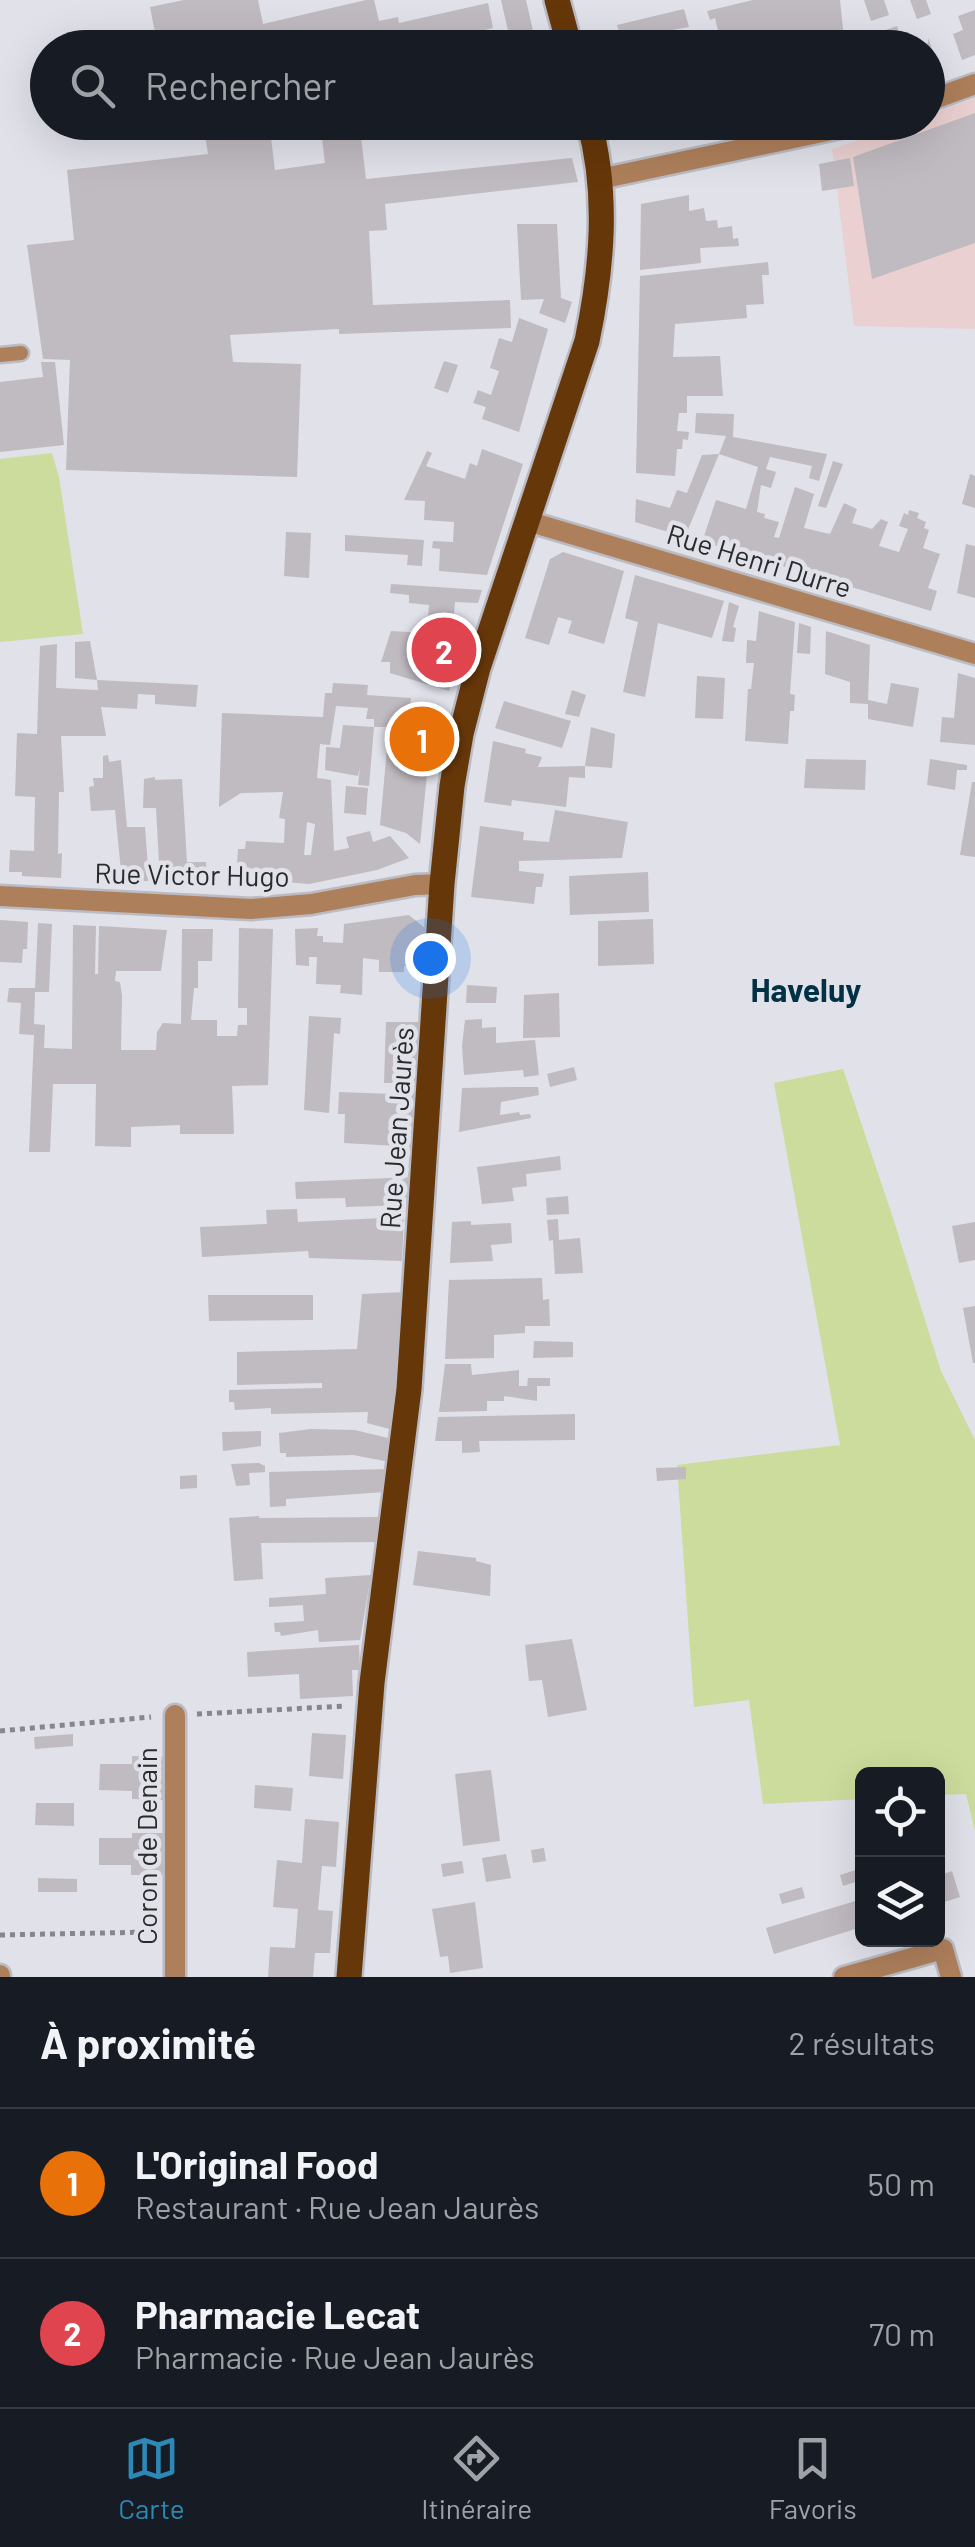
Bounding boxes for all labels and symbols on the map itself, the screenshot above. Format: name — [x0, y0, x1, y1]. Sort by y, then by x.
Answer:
street label: Rue Henri Durre — [663, 516, 856, 604]
pin: 2 — [412, 612, 476, 688]
pin: 1 — [390, 702, 454, 776]
street label: Rue Victor Hugo — [94, 855, 290, 893]
your location — [405, 933, 456, 984]
district label: Haveluy — [751, 970, 861, 1008]
street label: Rue Jean Jaurès — [372, 1026, 420, 1230]
street label: Coron de Denain — [129, 1747, 163, 1945]

